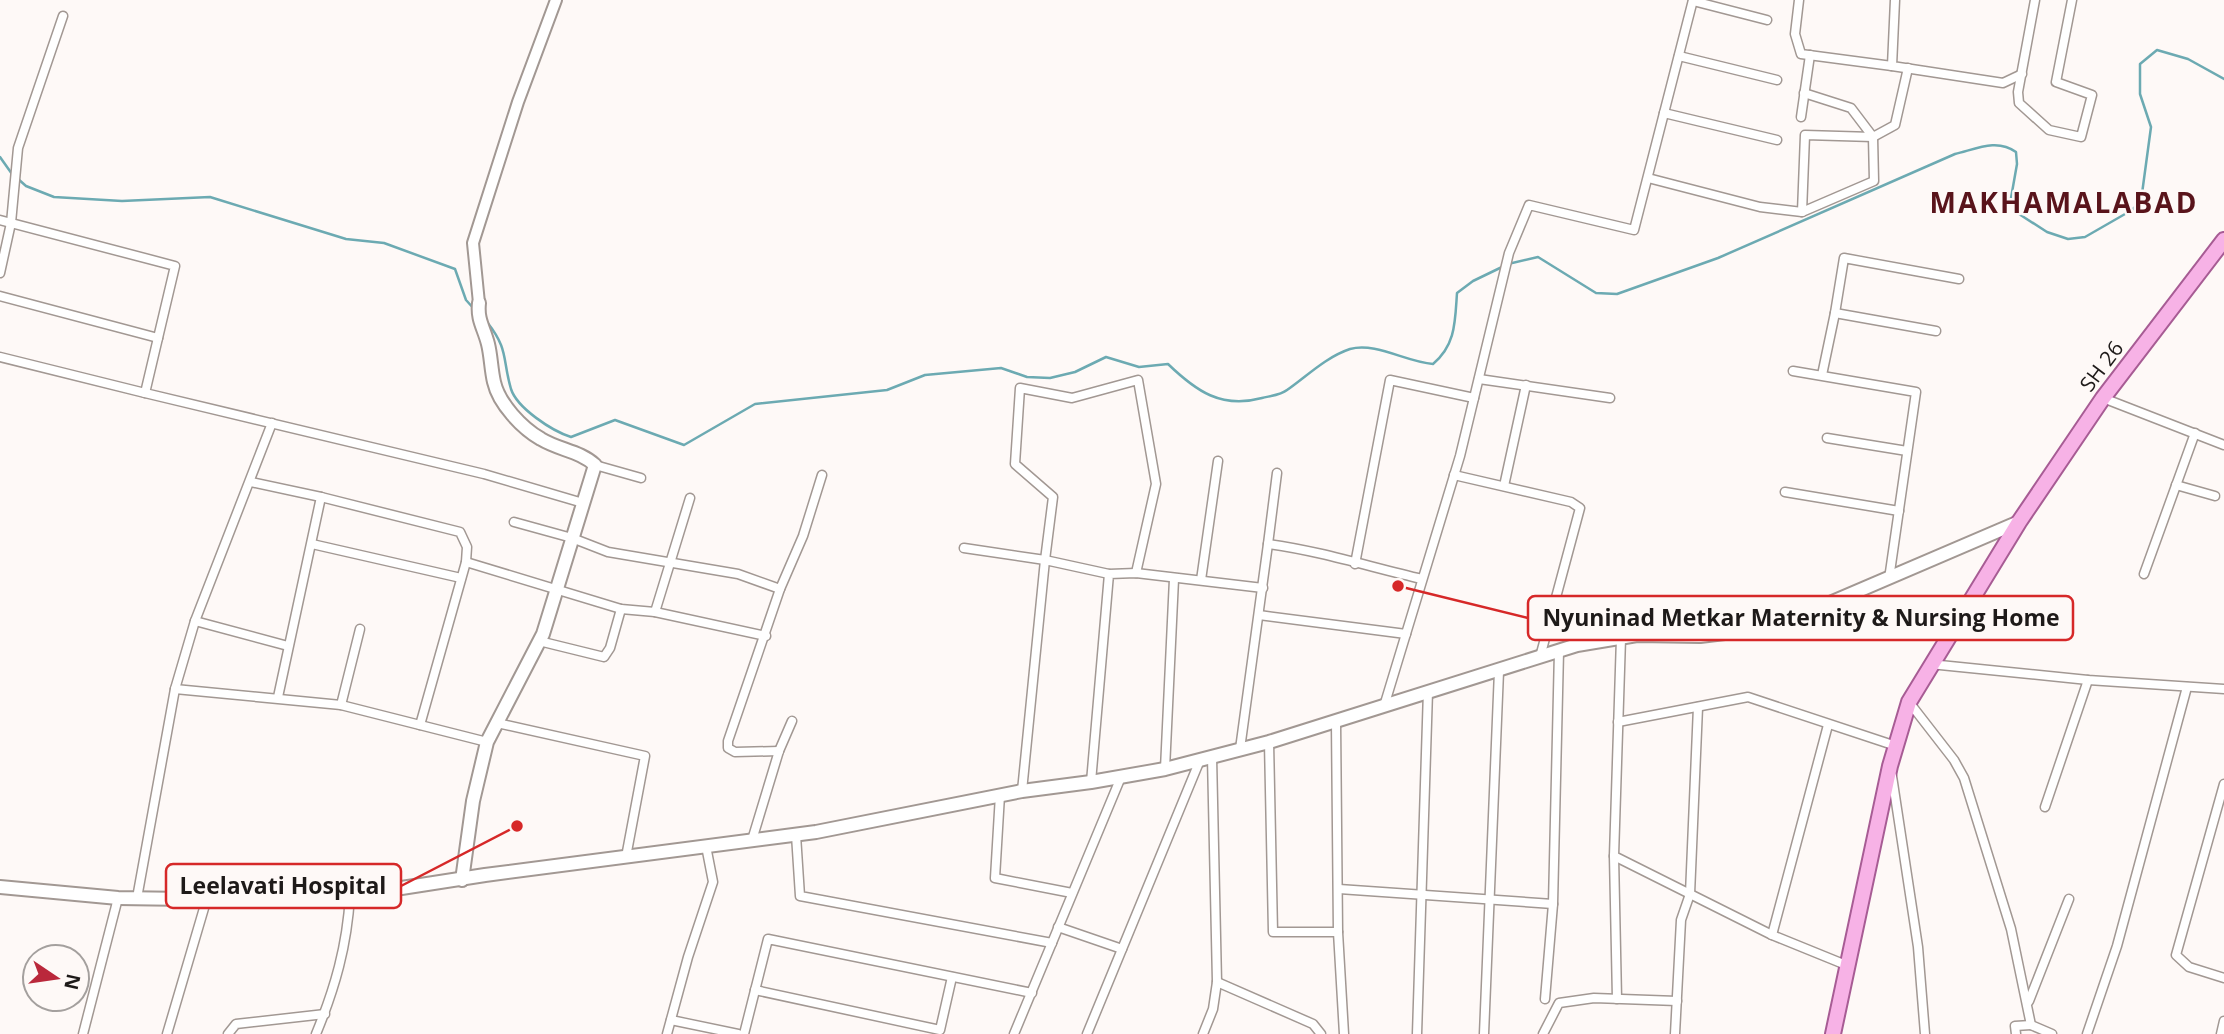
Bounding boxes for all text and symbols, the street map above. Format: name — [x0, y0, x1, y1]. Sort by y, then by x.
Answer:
district label: MAKHAMALABAD — [1930, 183, 2198, 221]
street label: SH 26 — [2073, 335, 2129, 397]
callout: Nyuninad Metkar Maternity & Nursing Home — [1528, 596, 2073, 640]
text: Nyuninad Metkar Maternity & Nursing Home — [1542, 601, 2060, 633]
callout: Leelavati Hospital — [166, 864, 401, 908]
text: Leelavati Hospital — [180, 869, 386, 901]
north arrow — [21, 943, 91, 1013]
text: N — [58, 971, 87, 992]

